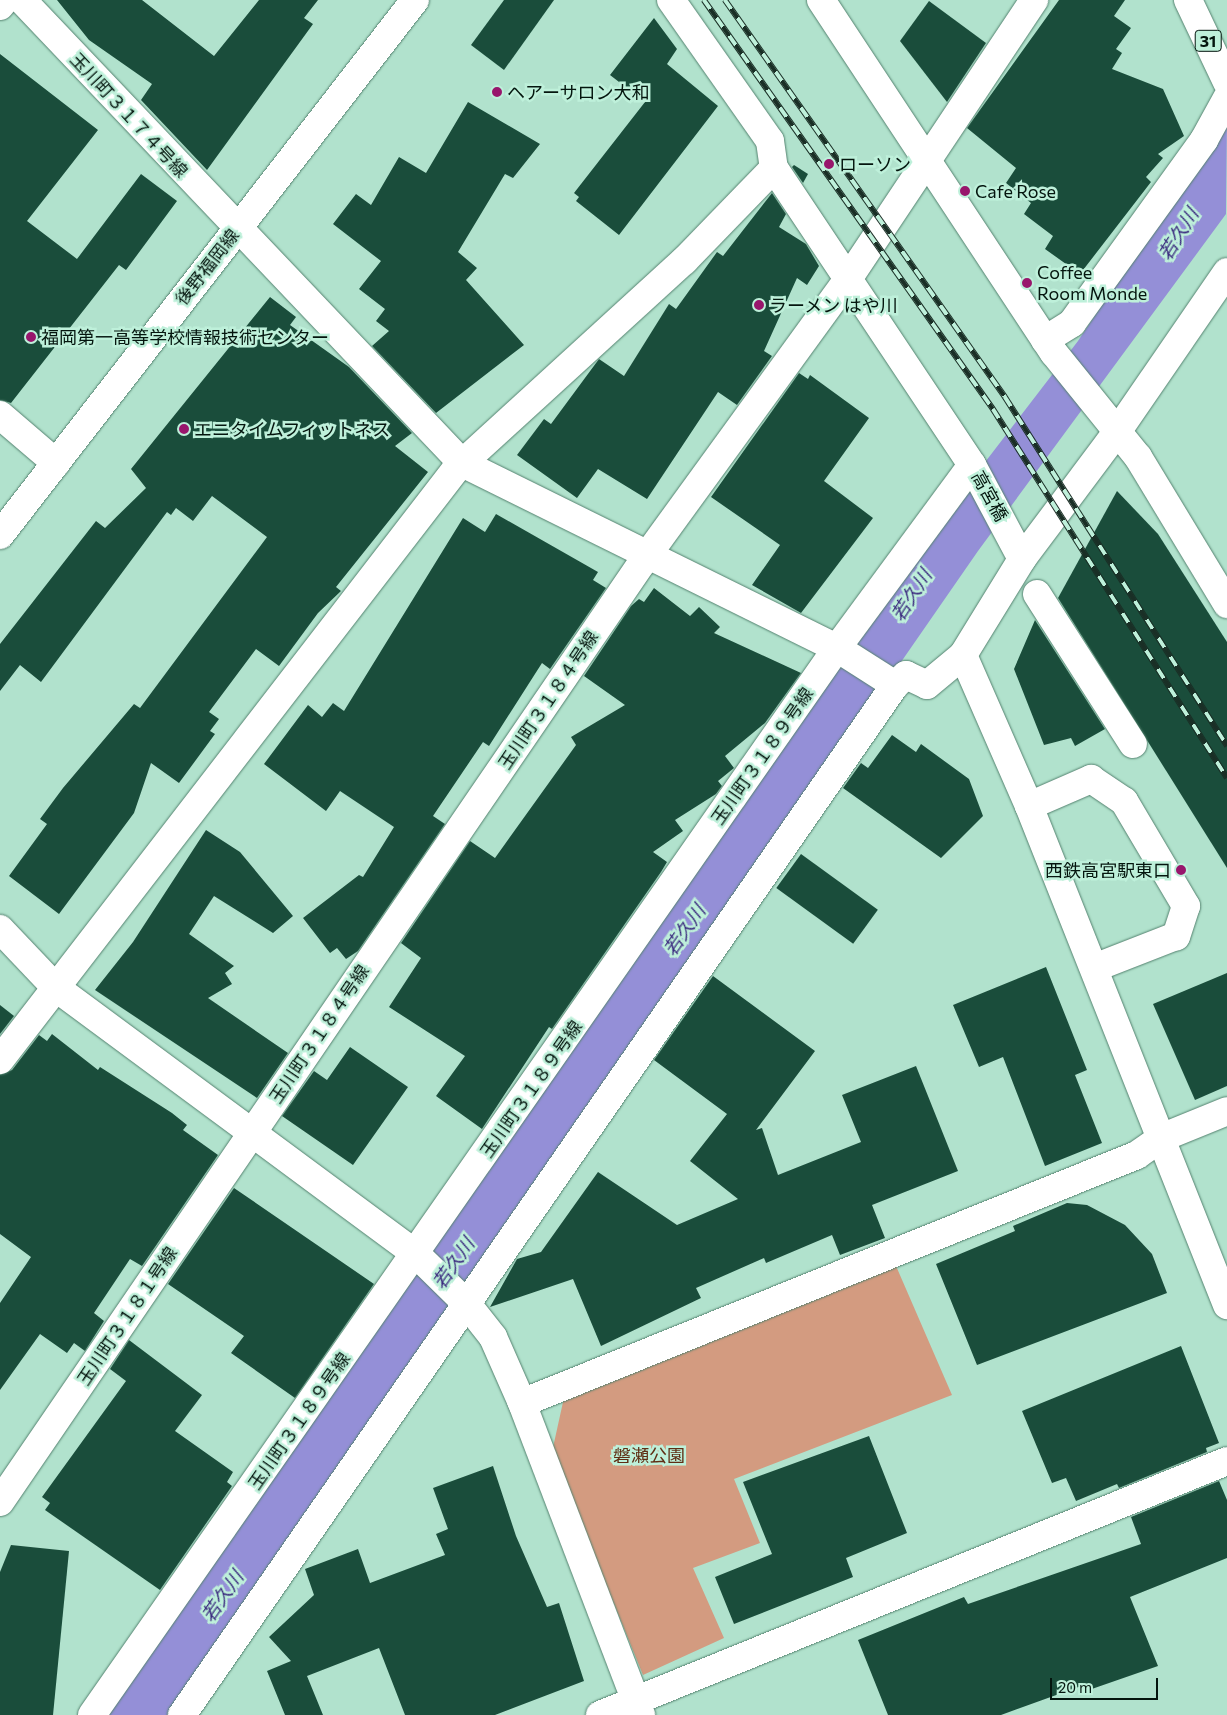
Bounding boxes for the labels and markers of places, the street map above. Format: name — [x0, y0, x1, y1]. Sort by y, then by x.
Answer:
place label: ヘアーサロン大和 — [507, 81, 650, 103]
marker: ヘアーサロン大和 — [491, 86, 503, 98]
place label: ローソン — [839, 153, 911, 175]
marker: ローソン — [823, 158, 835, 170]
place label: Cafe Rose — [975, 180, 1056, 202]
marker: Cafe Rose — [959, 185, 971, 197]
place label: Coffee Room Monde — [1037, 262, 1147, 304]
marker: Coffee Room Monde — [1021, 277, 1033, 289]
place label: ラーメン はや川 — [769, 294, 898, 316]
marker: ラーメン はや川 — [753, 299, 765, 311]
place label: 福岡第一高等学校情報技術センター — [41, 326, 329, 348]
marker: 福岡第一高等学校情報技術センター — [25, 331, 37, 343]
place label: エニタイムフィットネス — [194, 418, 392, 440]
marker: エニタイムフィットネス — [178, 423, 190, 435]
place label: 西鉄高宮駅東口 — [1045, 859, 1171, 881]
marker: 西鉄高宮駅東口 — [1175, 864, 1187, 876]

